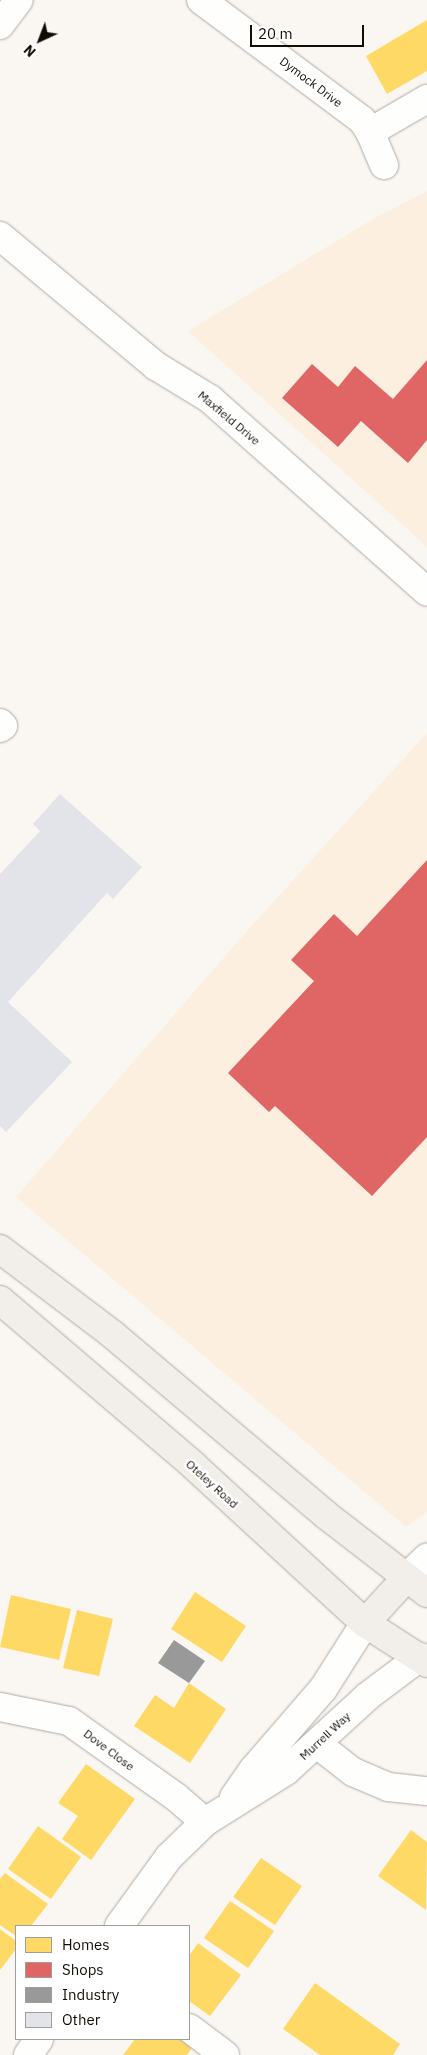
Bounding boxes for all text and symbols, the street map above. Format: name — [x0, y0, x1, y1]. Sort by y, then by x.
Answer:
north arrow — [15, 15, 65, 65]
scale bar — [252, 15, 366, 47]
text: 20 m — [258, 24, 293, 43]
text: N — [20, 41, 40, 61]
street label: Dymock Drive — [277, 54, 345, 110]
street label: Maxfield Drive — [195, 388, 263, 448]
street label: Oteley Road — [183, 1457, 241, 1511]
street label: Murrell Way — [297, 1709, 353, 1763]
street label: Dove Close — [81, 1726, 137, 1774]
legend — [15, 1925, 190, 2040]
text: Homes — [62, 1935, 110, 1954]
text: Shops — [62, 1960, 104, 1979]
text: Industry — [62, 1985, 119, 2004]
text: Other — [62, 2010, 100, 2029]

